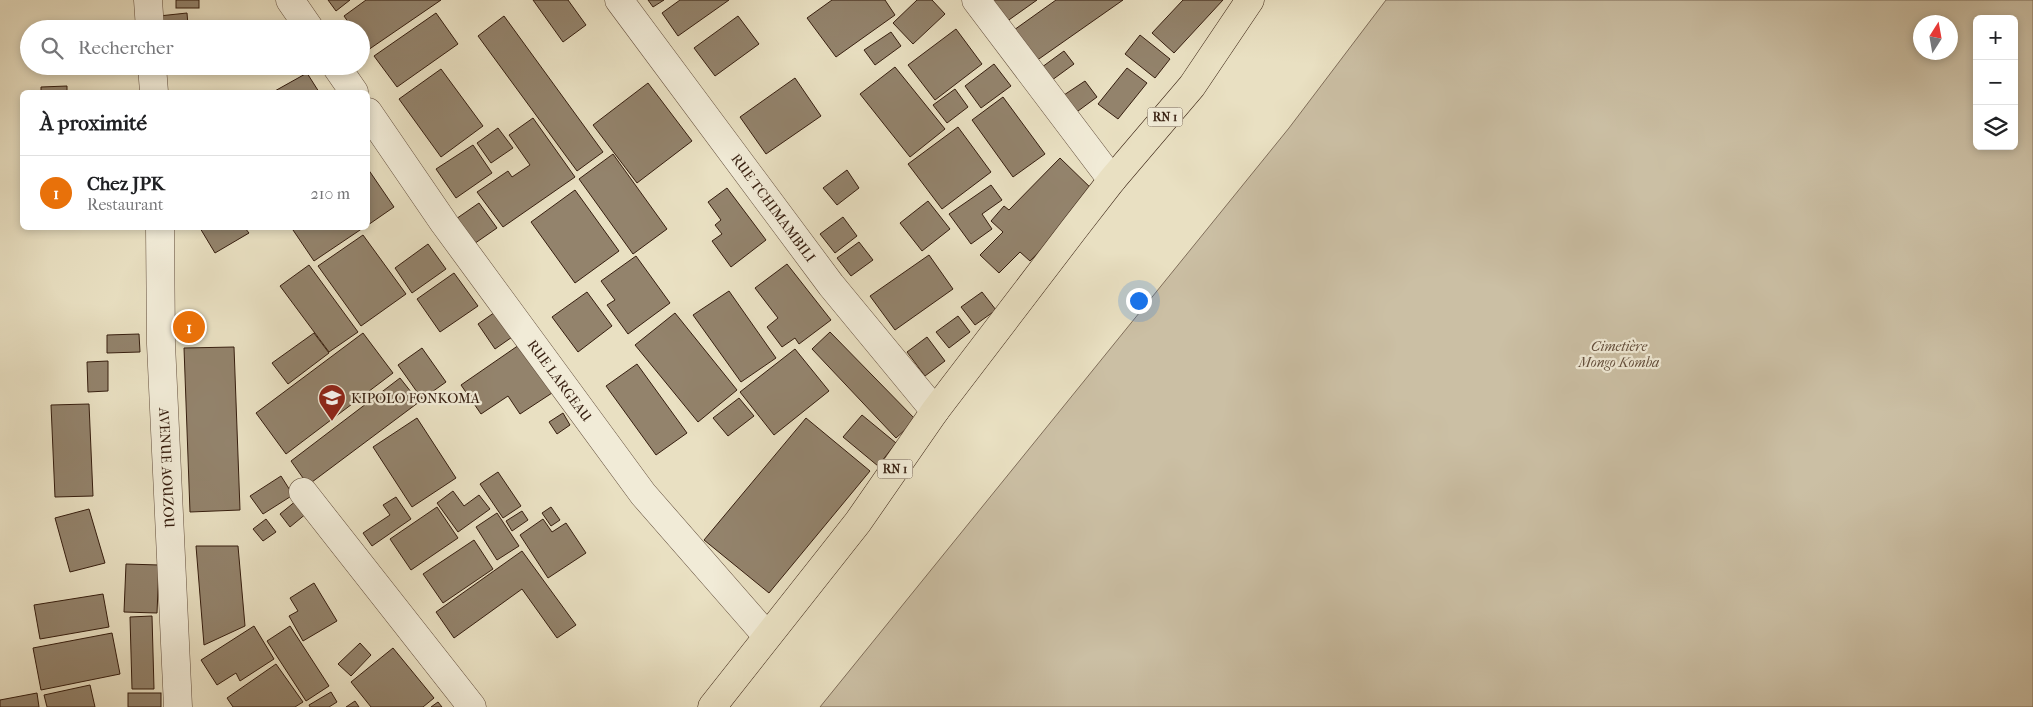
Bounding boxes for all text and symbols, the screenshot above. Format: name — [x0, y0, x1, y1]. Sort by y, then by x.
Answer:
north arrow — [1913, 15, 1958, 60]
map controls — [1973, 15, 2018, 150]
button: + — [1973, 15, 2018, 60]
search box — [20, 20, 370, 75]
icon: search — [38, 34, 66, 62]
text: Rechercher — [78, 37, 174, 59]
button: − — [1973, 60, 2018, 105]
button: layers — [1973, 105, 2018, 150]
road number: RN 1 — [1148, 108, 1182, 126]
text: À proximité — [40, 111, 147, 135]
street label: RUE TCHIMAMBILI — [727, 151, 819, 266]
text: Chez JPK — [87, 173, 165, 195]
text: 1 — [53, 184, 59, 203]
text: 210 m — [311, 184, 350, 203]
text: Restaurant — [87, 195, 163, 214]
your location — [1126, 288, 1152, 314]
pin: 1 — [173, 308, 205, 346]
street label: RUE LARGEAU — [524, 336, 595, 425]
park label: Cimetière Mongo Komba — [1578, 338, 1659, 371]
school or university icon: KIPOLO FONKOMA — [317, 383, 347, 422]
place label: KIPOLO FONKOMA — [351, 390, 481, 407]
street label: AVENUE AOUZOU — [155, 406, 178, 529]
road number: RN 1 — [878, 459, 912, 478]

